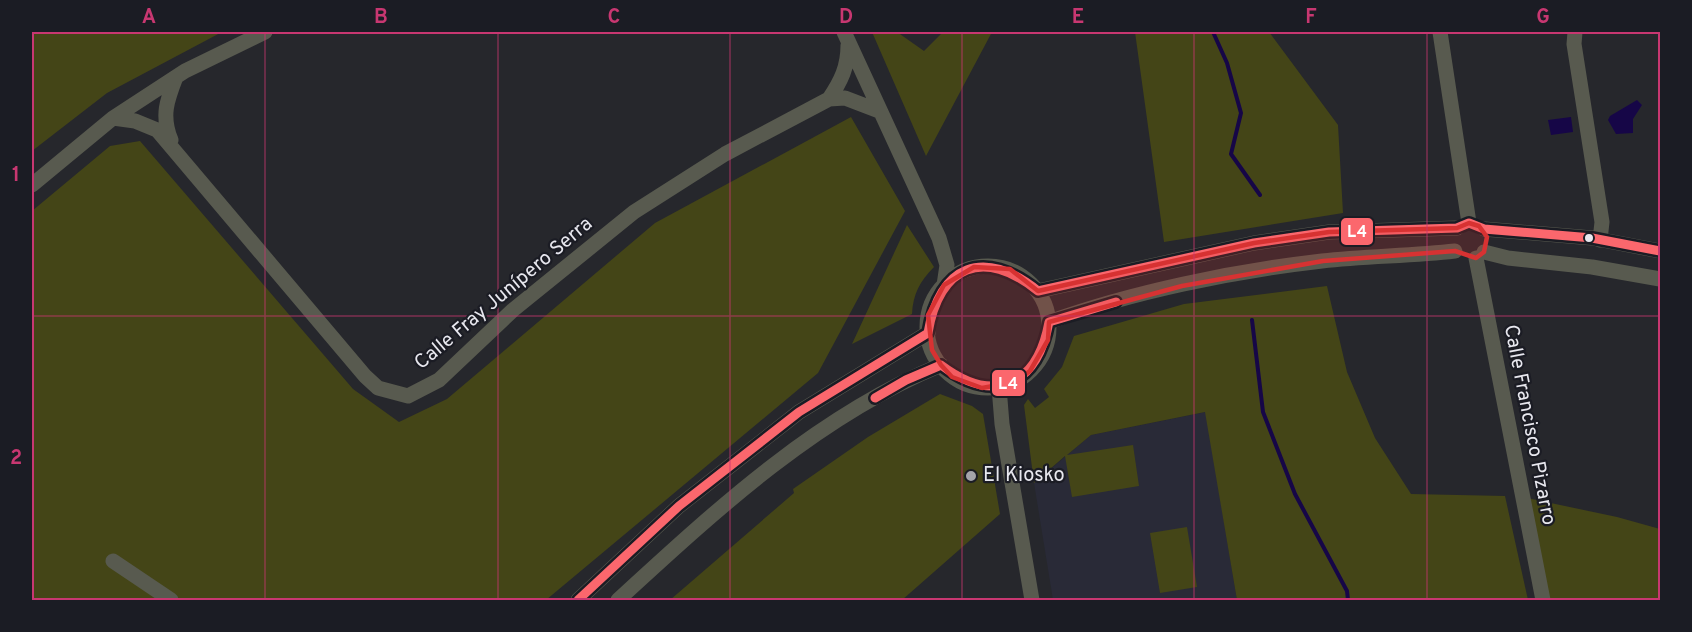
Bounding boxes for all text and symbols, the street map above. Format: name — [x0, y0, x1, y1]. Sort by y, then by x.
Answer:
text: A — [142, 5, 156, 31]
text: B — [374, 5, 388, 31]
text: C — [608, 5, 620, 31]
text: D — [839, 5, 853, 31]
text: E — [1072, 5, 1084, 31]
text: F — [1305, 5, 1317, 31]
text: G — [1536, 5, 1550, 31]
text: 1 — [12, 163, 20, 189]
street label: Calle Fray Junípero Serra — [410, 212, 598, 376]
line badge: L4 — [1340, 217, 1374, 246]
text: L4 — [1347, 223, 1367, 243]
unlabelled marker — [1583, 232, 1595, 244]
street label: Calle Francisco Pizarro — [1497, 322, 1561, 528]
line badge: L4 — [991, 369, 1026, 397]
text: L4 — [998, 375, 1018, 395]
text: 2 — [10, 446, 22, 472]
place label: El Kiosko — [983, 463, 1065, 489]
marker: El Kiosko — [964, 469, 978, 483]

